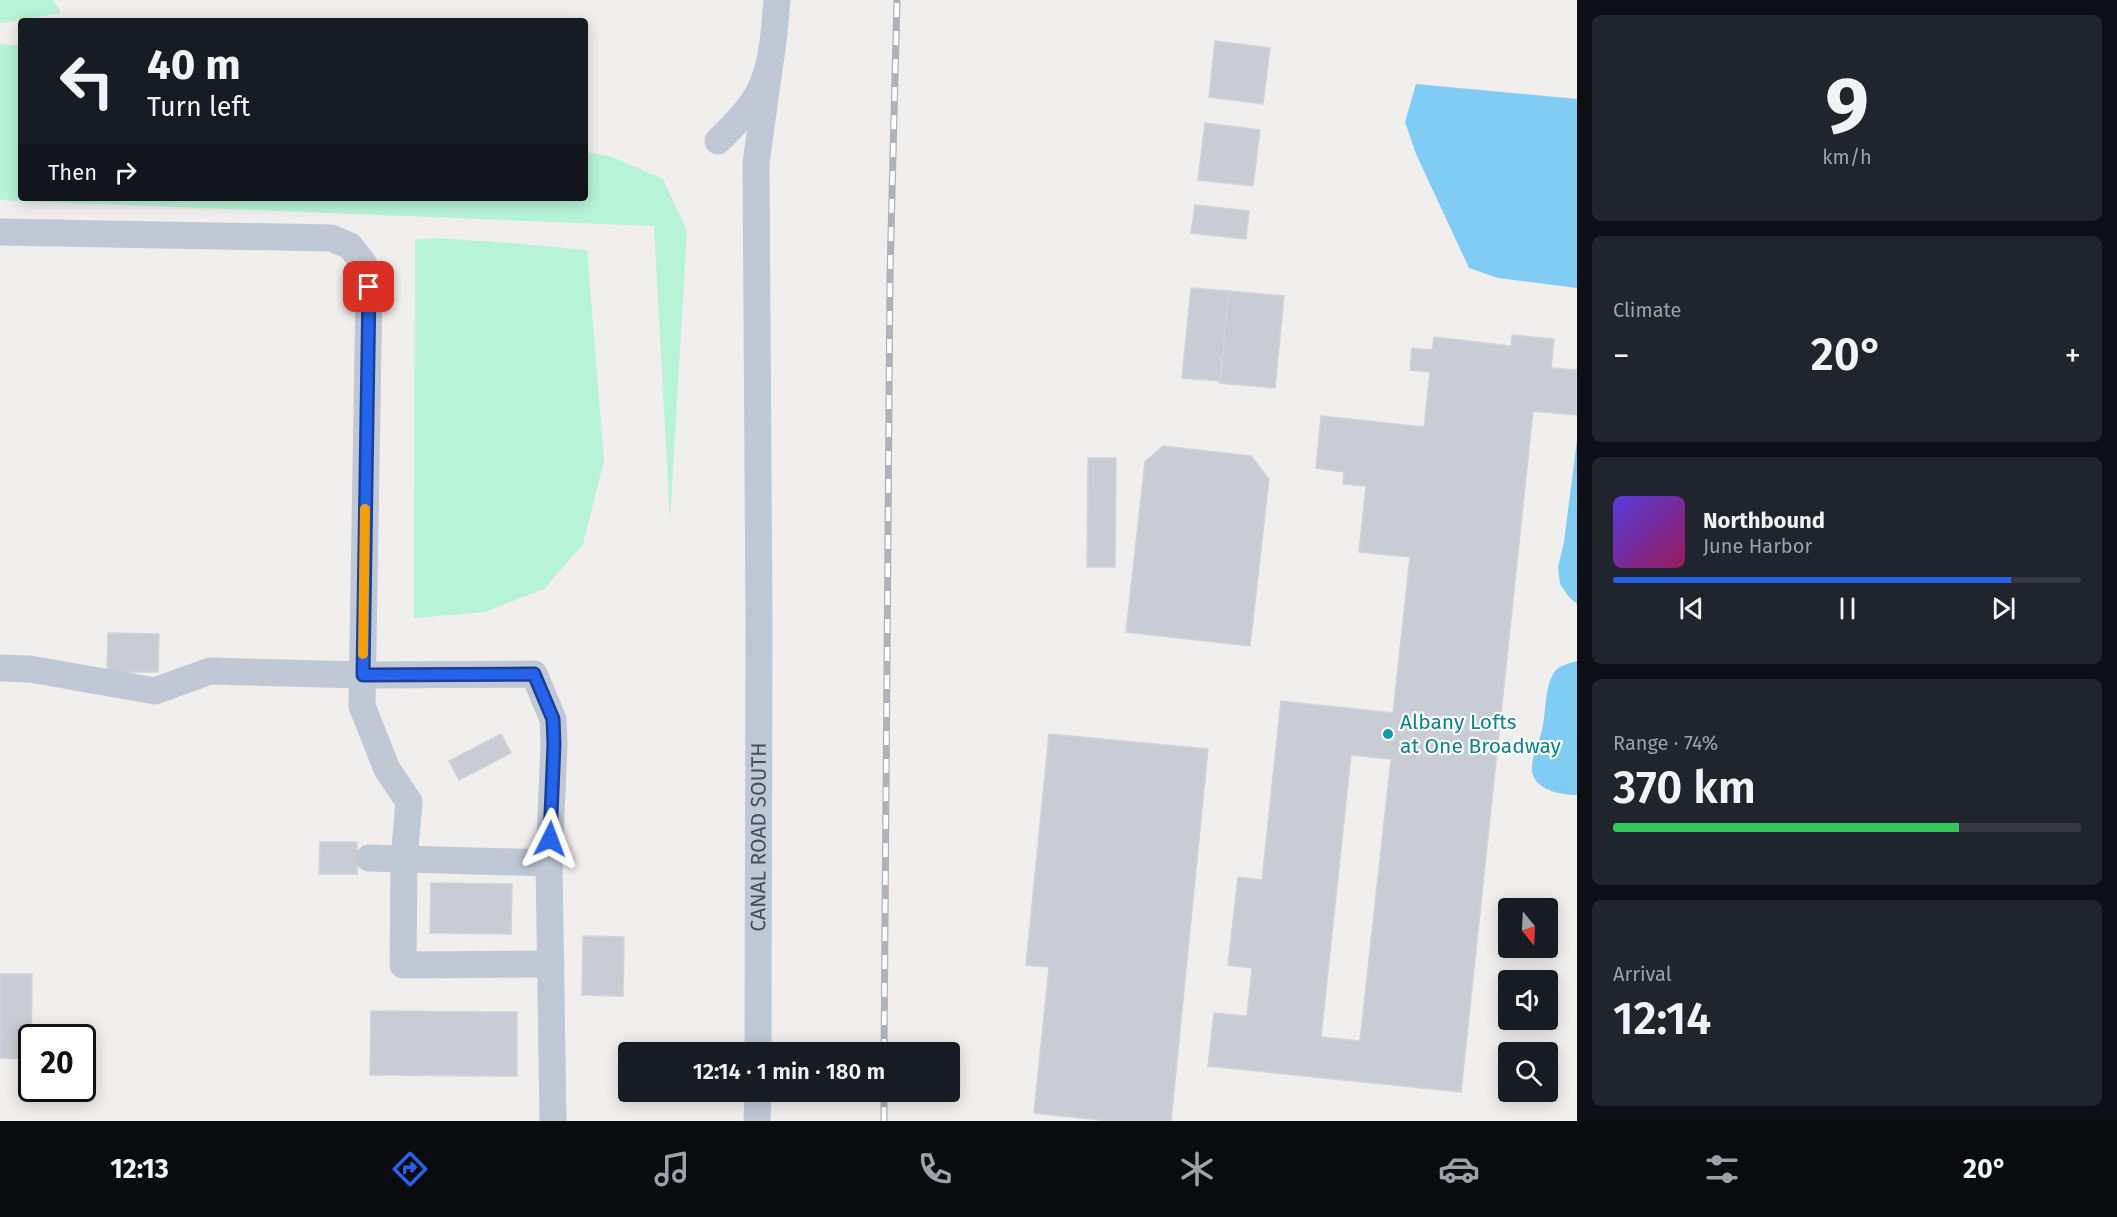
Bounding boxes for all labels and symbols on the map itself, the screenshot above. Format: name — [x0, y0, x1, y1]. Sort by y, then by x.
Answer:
pin — [343, 261, 394, 312]
place label: Albany Lofts at One Broadway — [1400, 709, 1562, 759]
marker: Albany Lofts at One Broadway — [1381, 727, 1395, 741]
street label: CANAL ROAD SOUTH — [745, 742, 772, 932]
position arrow — [518, 807, 582, 871]
north arrow — [1498, 898, 1558, 958]
speed limit sign: 20 — [18, 1024, 96, 1102]

